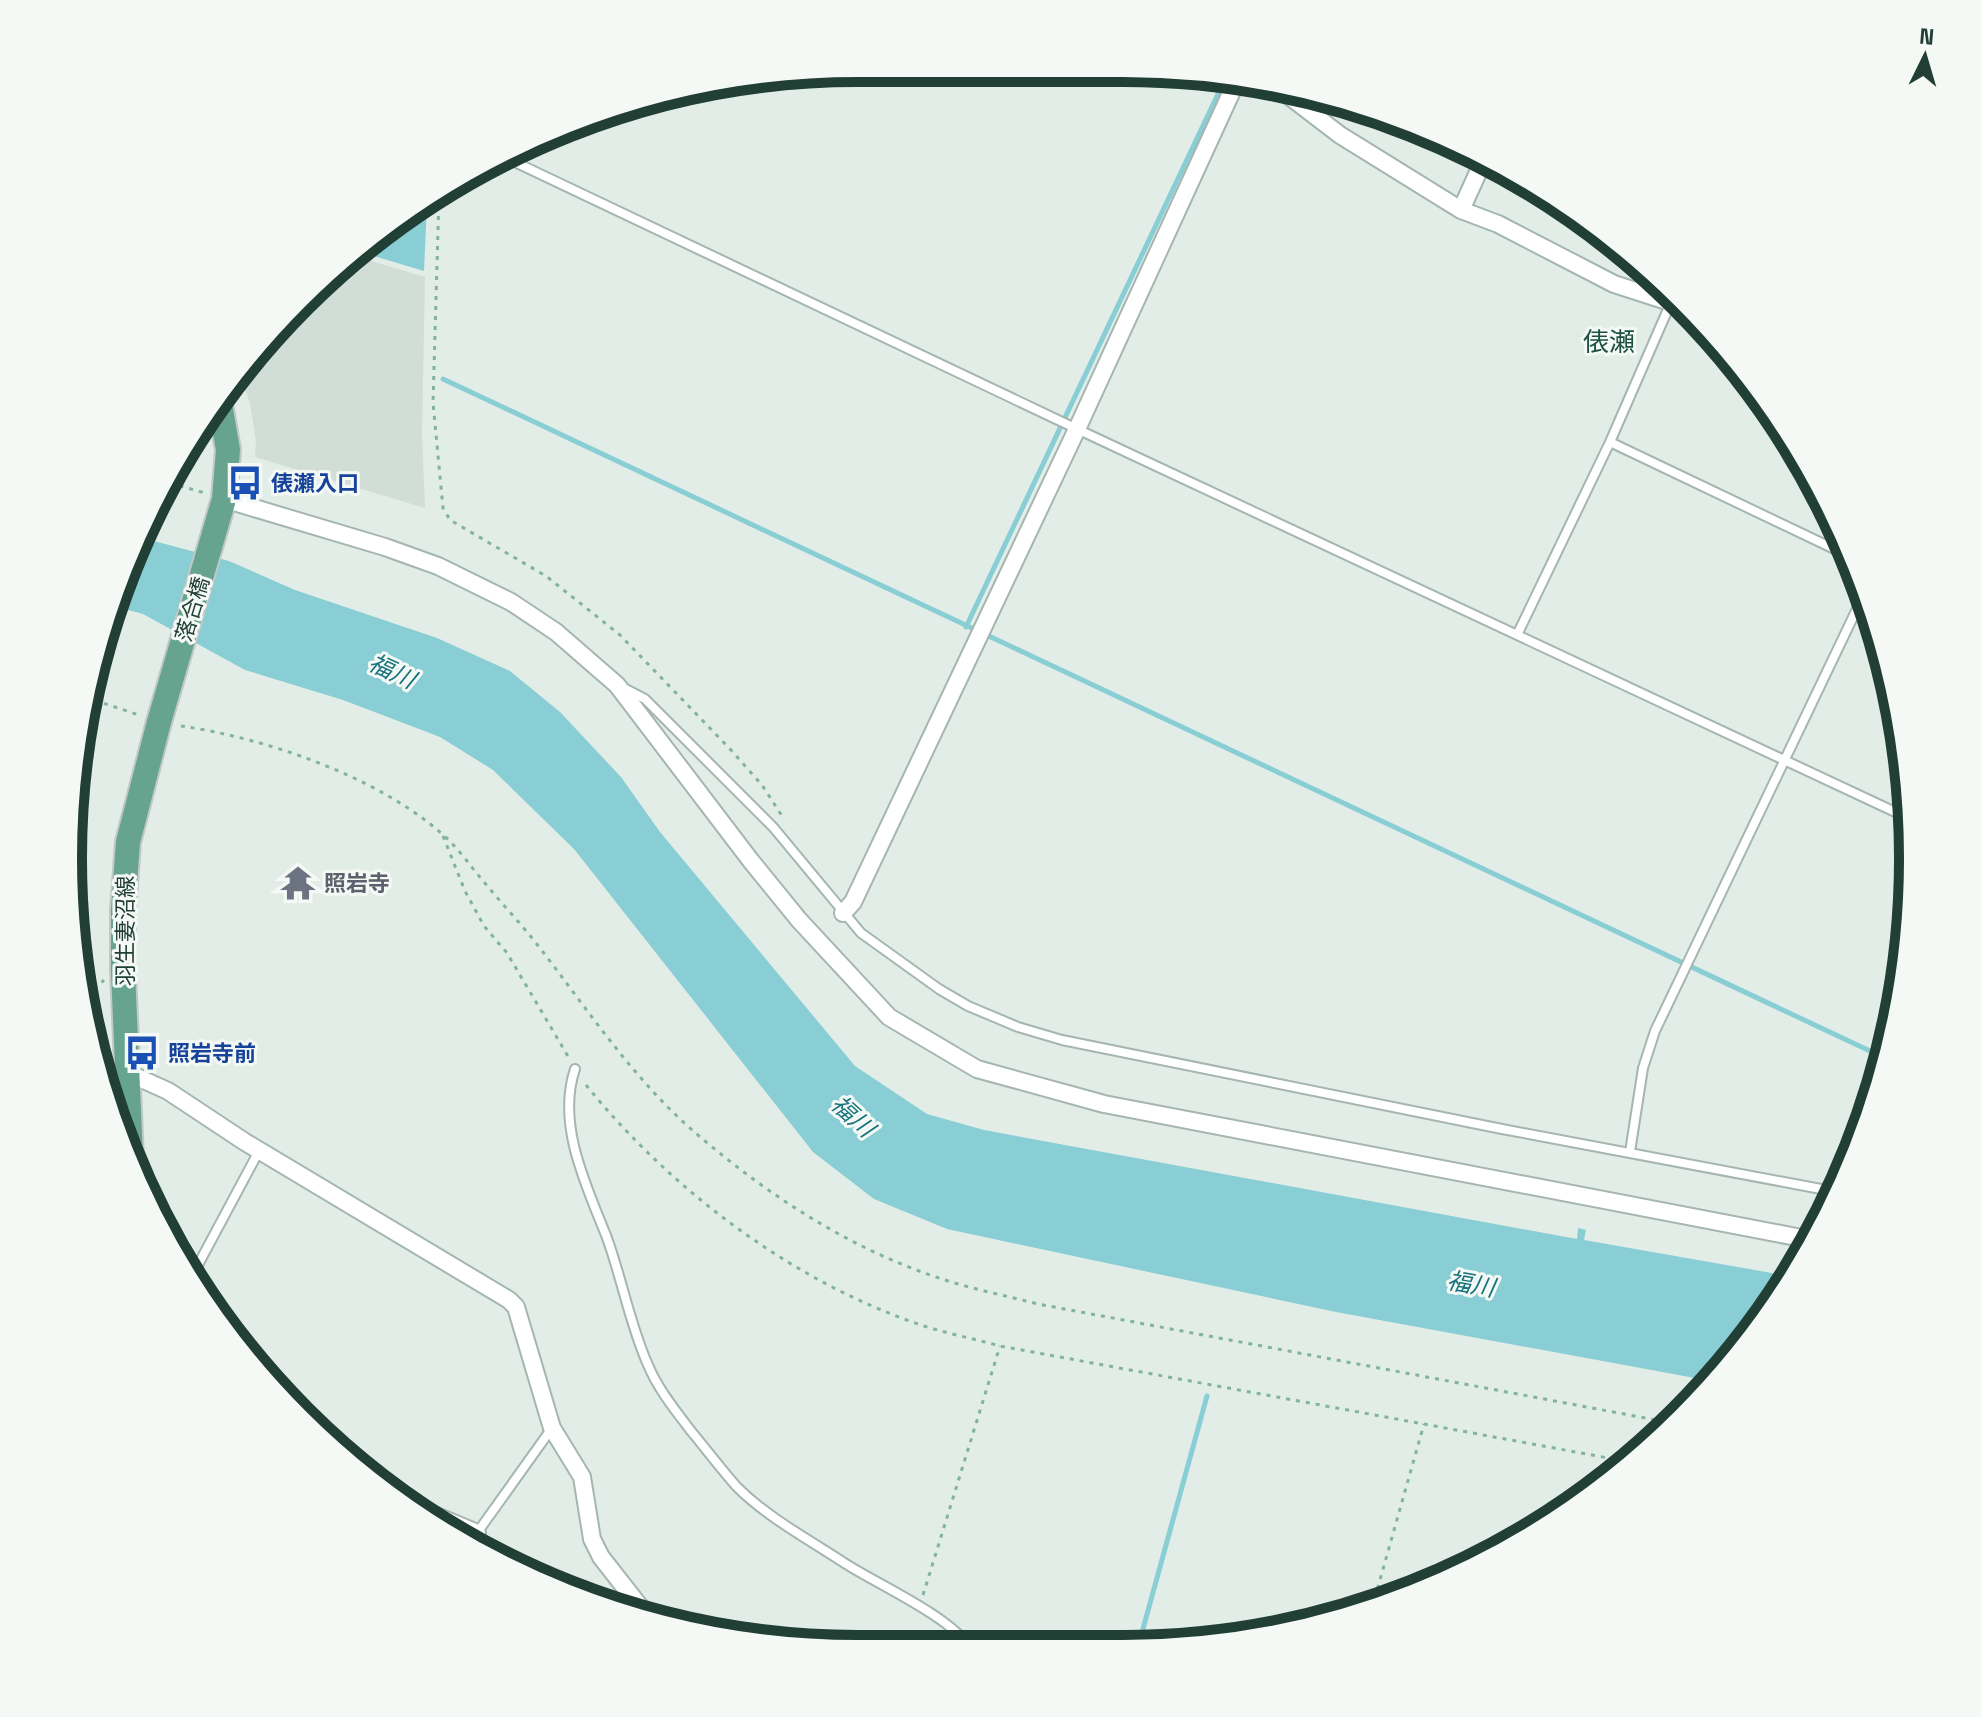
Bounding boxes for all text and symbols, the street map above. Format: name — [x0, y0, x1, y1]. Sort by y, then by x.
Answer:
north arrow — [1885, 16, 1965, 96]
text: N — [1918, 21, 1935, 51]
district label: 俵瀬 — [1583, 325, 1635, 359]
bus stop icon: 俵瀬入口 — [226, 464, 264, 502]
place label: 俵瀬入口 — [271, 469, 359, 497]
street label: 落合橋 — [169, 573, 215, 645]
water label: 福川 — [364, 647, 423, 696]
temple icon: 照岩寺 — [279, 864, 317, 902]
place label: 照岩寺 — [324, 869, 390, 897]
street label: 羽生妻沼線 — [111, 876, 139, 986]
bus stop icon: 照岩寺前 — [123, 1034, 161, 1072]
place label: 照岩寺前 — [168, 1039, 256, 1067]
water label: 福川 — [825, 1088, 883, 1146]
water label: 福川 — [1445, 1265, 1500, 1304]

